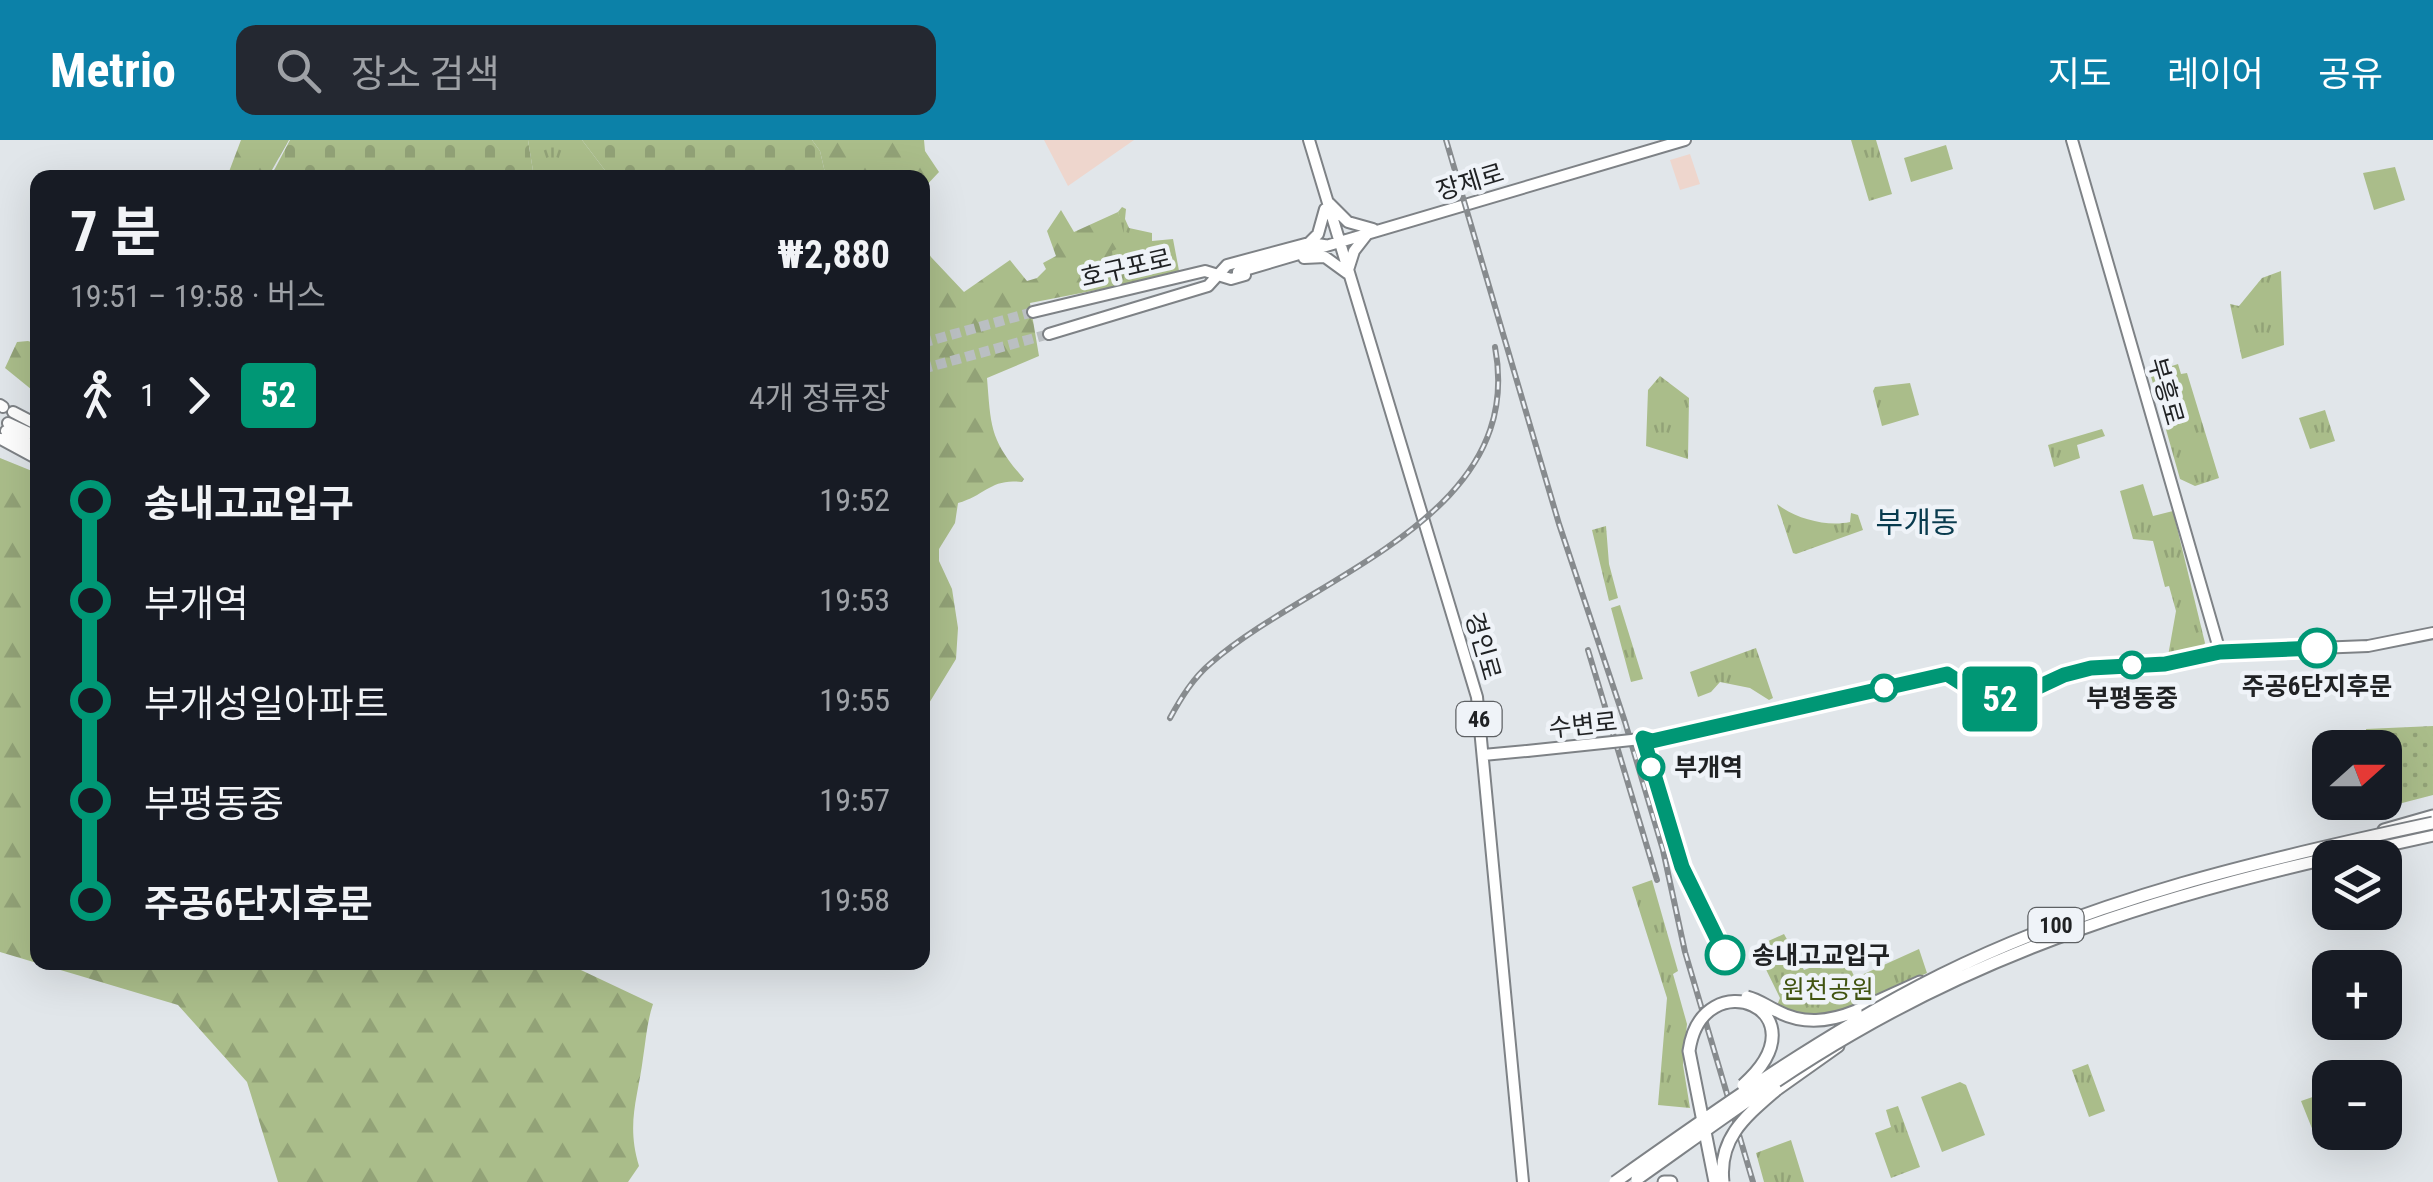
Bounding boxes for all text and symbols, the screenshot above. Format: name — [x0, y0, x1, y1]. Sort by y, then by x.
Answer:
search box — [236, 25, 936, 115]
text: Metrio — [50, 42, 176, 99]
icon: search — [271, 43, 326, 98]
text: 장소 검색 — [351, 52, 500, 96]
text: 지도 — [2048, 54, 2112, 95]
text: 레이어 — [2167, 54, 2264, 95]
text: 공유 — [2319, 54, 2383, 95]
street label: 장제로 — [1433, 158, 1507, 206]
text: 7 분 — [70, 200, 161, 264]
text: ₩2,880 — [777, 233, 890, 277]
street label: 호구포로 — [1078, 244, 1174, 292]
text: 19:51 – 19:58 · 버스 — [70, 277, 326, 315]
street label: 부흥로 — [2143, 354, 2189, 428]
icon: walk — [70, 368, 125, 423]
icon: forward — [171, 368, 226, 423]
text: 52 — [261, 375, 296, 416]
text: 1 — [140, 376, 156, 414]
text: 4개 정류장 — [749, 379, 890, 417]
text: 19:52 — [819, 481, 890, 519]
text: 송내고교입구 — [144, 482, 354, 526]
district label: 부개동 — [1876, 505, 1958, 540]
text: 19:53 — [819, 581, 890, 619]
text: 부개역 — [144, 582, 249, 626]
street label: 경인로 — [1460, 609, 1506, 683]
marker: 주공6단지후문 — [2298, 629, 2336, 667]
marker: 부평동중 — [2119, 652, 2145, 678]
line badge: 52 — [1955, 666, 2045, 732]
place label: 주공6단지후문 — [2242, 672, 2392, 701]
unlabelled marker — [1871, 675, 1897, 701]
text: 52 — [1982, 679, 2018, 720]
text: 19:55 — [819, 681, 890, 719]
text: 부개성일아파트 — [144, 682, 389, 726]
place label: 부평동중 — [2086, 684, 2178, 713]
road number: 46 — [1456, 702, 1502, 736]
street label: 수변로 — [1547, 707, 1619, 743]
north arrow — [2312, 730, 2402, 820]
map controls — [2312, 730, 2402, 1150]
place label: 부개역 — [1674, 753, 1743, 782]
marker: 부개역 — [1638, 754, 1664, 780]
text: 19:57 — [819, 781, 890, 819]
text: 부평동중 — [144, 782, 284, 826]
button: layers — [2312, 840, 2402, 930]
text: 19:58 — [819, 881, 890, 919]
text: 주공6단지후문 — [144, 882, 373, 926]
road number: 100 — [2028, 908, 2084, 942]
marker: 송내고교입구 — [1706, 936, 1744, 974]
place label: 송내고교입구 — [1752, 941, 1890, 970]
button: + — [2312, 950, 2402, 1040]
park label: 원천공원 — [1782, 975, 1874, 1004]
button: − — [2312, 1060, 2402, 1150]

